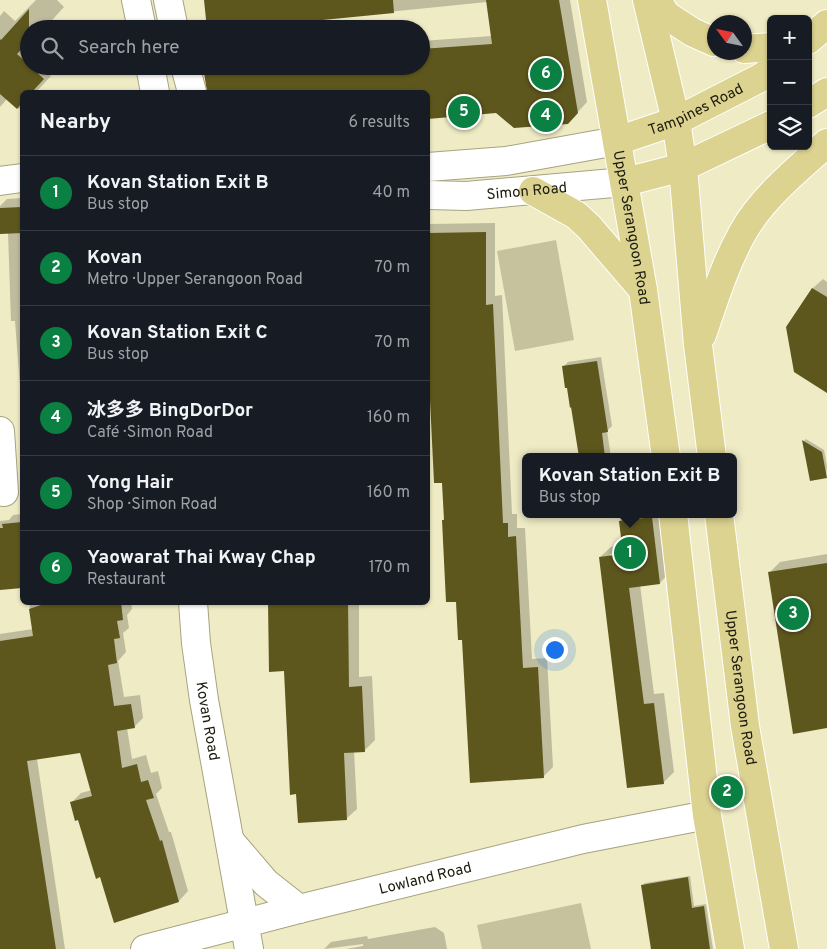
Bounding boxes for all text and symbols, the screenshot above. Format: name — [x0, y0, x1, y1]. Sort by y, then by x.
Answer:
north arrow — [707, 15, 752, 60]
map controls — [767, 15, 812, 150]
button: + — [767, 15, 812, 60]
search box — [20, 20, 430, 75]
icon: search — [38, 34, 66, 62]
text: Search here — [78, 36, 180, 60]
pin: 6 — [530, 55, 562, 93]
button: − — [767, 60, 812, 105]
street label: Tampines Road — [646, 80, 747, 141]
pin: 5 — [448, 93, 480, 131]
pin: 4 — [530, 97, 562, 135]
button: layers — [767, 105, 812, 150]
text: Nearby — [40, 109, 111, 136]
text: 6 results — [348, 113, 410, 133]
street label: Upper Serangoon Road — [608, 149, 653, 306]
text: Kovan Station Exit B — [87, 171, 269, 195]
street label: Simon Road — [486, 179, 568, 205]
text: 1 — [53, 183, 59, 203]
text: 40 m — [372, 183, 410, 203]
text: Bus stop — [87, 195, 149, 215]
text: Kovan — [87, 246, 142, 270]
text: 2 — [51, 258, 61, 278]
text: 70 m — [375, 258, 410, 278]
text: Metro · Upper Serangoon Road — [87, 270, 303, 290]
text: Kovan Station Exit C — [87, 321, 268, 345]
text: 3 — [51, 333, 61, 353]
text: 70 m — [375, 333, 410, 353]
text: Bus stop — [87, 345, 149, 365]
text: 冰多多 BingDorDor — [87, 399, 253, 423]
text: 4 — [51, 408, 61, 428]
text: 160 m — [367, 408, 410, 428]
text: Café · Simon Road — [87, 423, 213, 443]
popup — [522, 453, 737, 518]
text: Kovan Station Exit B — [539, 464, 720, 488]
text: Yong Hair — [87, 471, 174, 495]
text: 5 — [51, 483, 61, 503]
text: 160 m — [367, 483, 410, 503]
text: Bus stop — [539, 488, 601, 508]
text: Shop · Simon Road — [87, 495, 217, 515]
pin: 1 — [614, 534, 646, 572]
text: Yaowarat Thai Kway Chap — [87, 546, 316, 570]
text: 6 — [51, 558, 61, 578]
text: 170 m — [369, 558, 410, 578]
text: Restaurant — [87, 570, 166, 590]
pin: 3 — [777, 595, 809, 633]
street label: Upper Serangoon Road — [720, 609, 760, 767]
your location — [542, 637, 568, 663]
street label: Kovan Road — [191, 680, 223, 762]
pin: 2 — [711, 773, 743, 811]
street label: Lowland Road — [377, 859, 474, 900]

